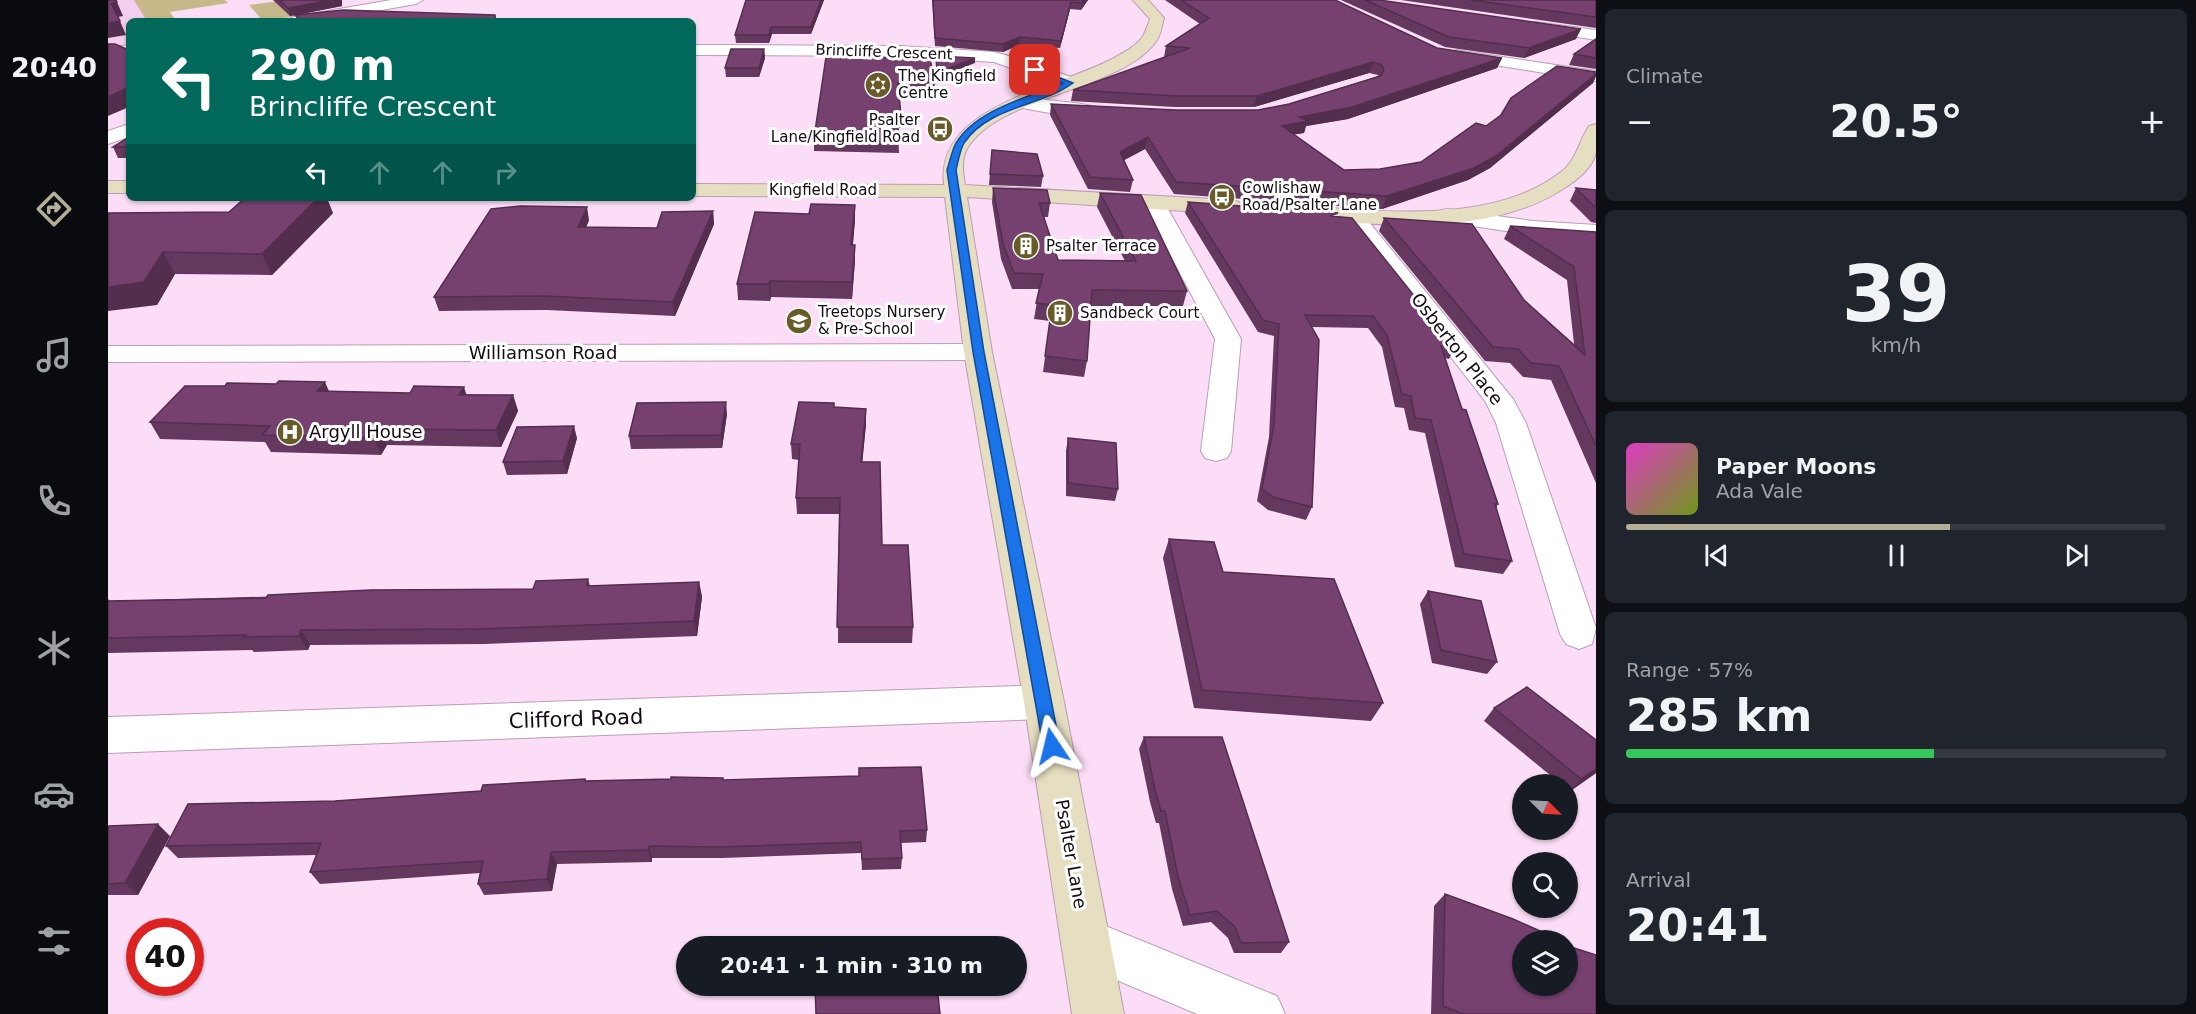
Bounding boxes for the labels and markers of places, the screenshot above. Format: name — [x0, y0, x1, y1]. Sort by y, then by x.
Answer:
pin — [1009, 44, 1060, 95]
place label: The Kingfield Centre — [897, 67, 996, 102]
synagogue icon: The Kingfield Centre — [863, 70, 893, 100]
place label: Psalter Lane/Kingfield Road — [771, 111, 921, 146]
bus stop icon: Psalter Lane/Kingfield Road — [925, 114, 955, 144]
place label: Cowlishaw Road/Psalter Lane — [1242, 179, 1377, 214]
bus stop icon: Cowlishaw Road/Psalter Lane — [1207, 182, 1237, 212]
building icon: Psalter Terrace — [1011, 231, 1041, 261]
place label: Psalter Terrace — [1046, 237, 1157, 255]
building icon: Sandbeck Court — [1045, 298, 1075, 328]
place label: Treetops Nursery & Pre-School — [817, 303, 946, 338]
place label: Sandbeck Court — [1080, 304, 1200, 322]
school or university icon: Treetops Nursery & Pre-School — [784, 306, 814, 336]
hospital icon: Argyll House — [275, 417, 305, 447]
place label: Argyll House — [309, 421, 423, 442]

